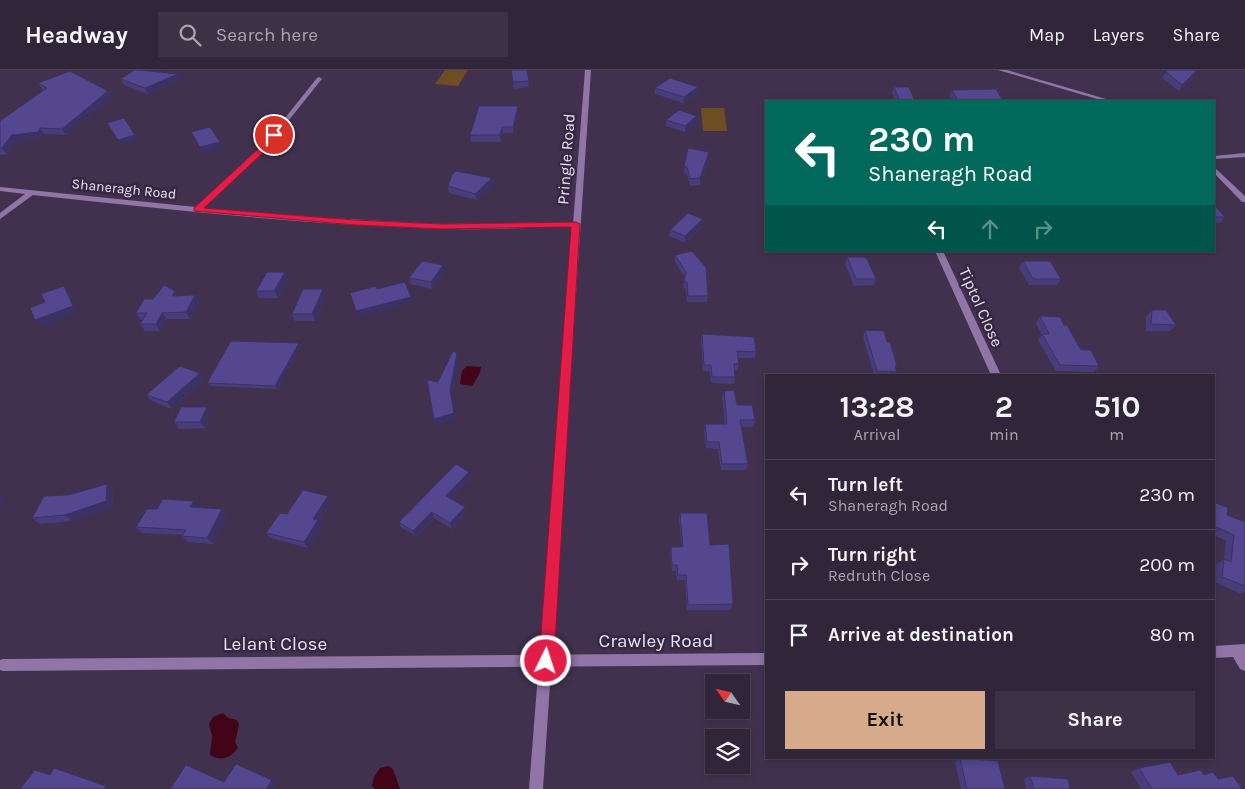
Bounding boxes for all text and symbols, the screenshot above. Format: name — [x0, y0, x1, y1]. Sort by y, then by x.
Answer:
search box — [158, 12, 508, 57]
text: Headway — [25, 21, 128, 49]
icon: search — [176, 21, 204, 49]
text: Search here — [216, 24, 318, 46]
text: Map — [1029, 24, 1065, 46]
text: Layers — [1093, 24, 1145, 46]
text: Share — [1173, 24, 1220, 46]
street label: Pringle Road — [553, 113, 579, 205]
pin — [253, 114, 295, 156]
text: 230 m — [868, 119, 975, 160]
icon: left — [785, 120, 850, 185]
icon: arrive — [260, 121, 288, 149]
text: Shaneragh Road — [868, 161, 1033, 187]
street label: Shaneragh Road — [71, 175, 177, 203]
icon: left — [923, 215, 951, 243]
icon: ahead — [976, 215, 1004, 243]
icon: right — [1029, 215, 1057, 243]
street label: Tiptol Close — [955, 264, 1007, 350]
text: 13:28 — [840, 389, 915, 425]
text: 2 — [995, 389, 1013, 425]
text: 510 — [1093, 389, 1140, 425]
text: Arrival — [854, 425, 901, 444]
text: min — [989, 425, 1019, 444]
text: m — [1109, 425, 1124, 444]
text: Turn left — [828, 474, 903, 496]
icon: left — [785, 481, 813, 509]
text: 230 m — [1139, 484, 1195, 506]
text: Shaneragh Road — [828, 496, 948, 515]
text: Turn right — [828, 544, 917, 566]
icon: right — [785, 551, 813, 579]
text: 200 m — [1139, 554, 1195, 576]
text: Redruth Close — [828, 566, 930, 585]
icon: arrive — [785, 621, 813, 649]
text: Arrive at destination — [828, 624, 1014, 646]
text: 80 m — [1150, 624, 1195, 646]
street label: Crawley Road — [599, 630, 713, 652]
street label: Lelant Close — [223, 633, 327, 655]
position arrow — [519, 634, 571, 686]
north arrow — [705, 674, 750, 719]
map controls — [705, 674, 750, 774]
button: Exit — [785, 691, 985, 749]
button: Share — [995, 691, 1195, 749]
button: layers — [705, 729, 750, 774]

